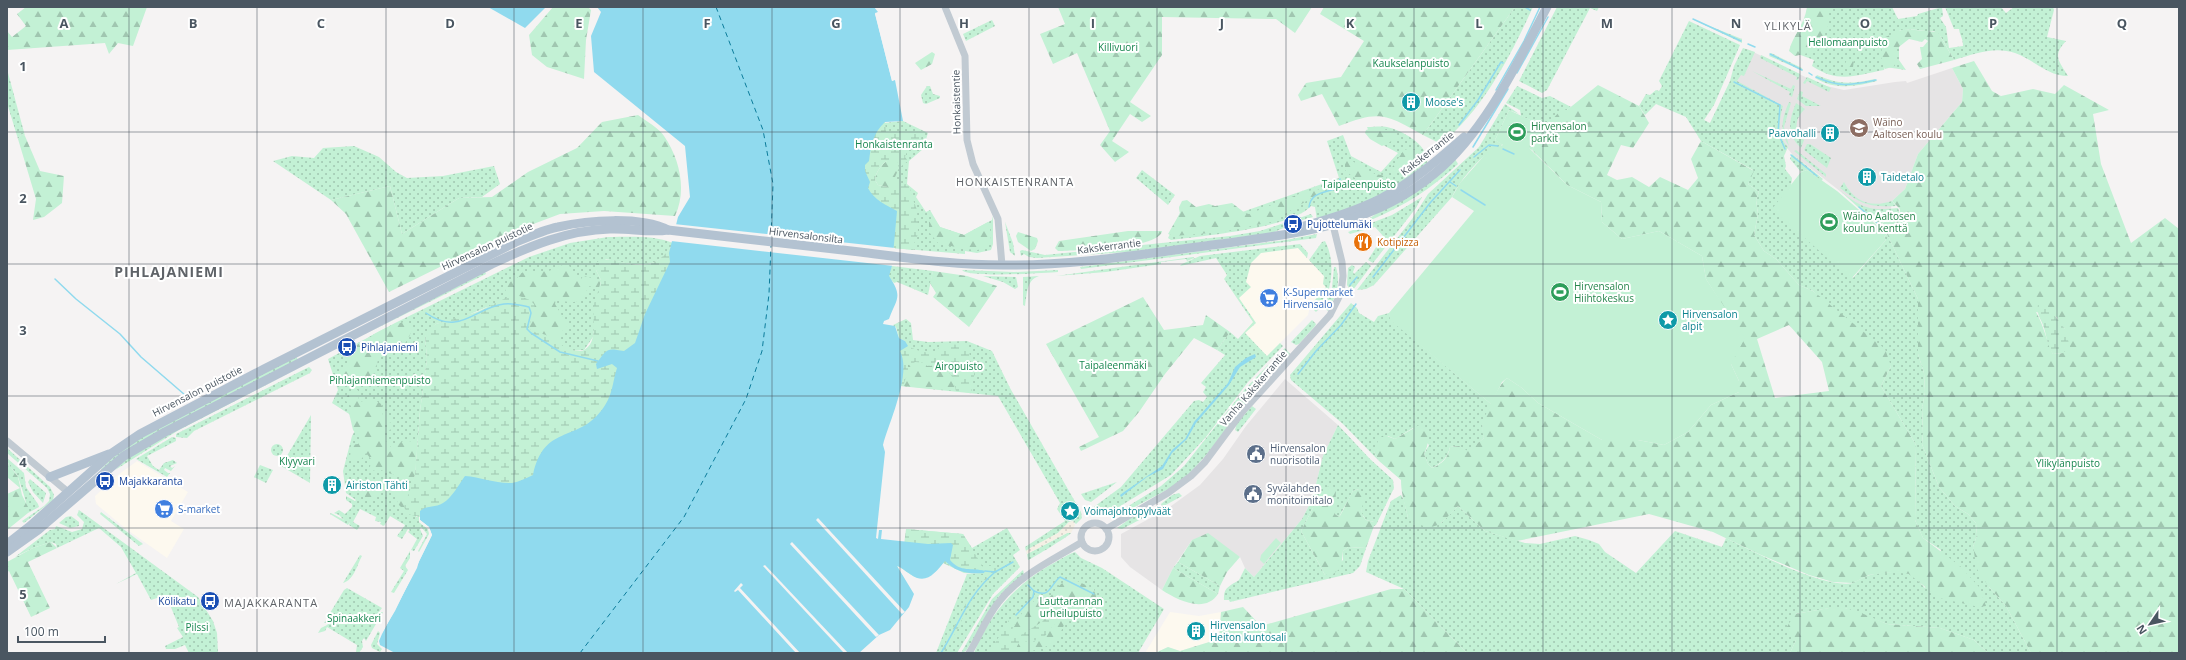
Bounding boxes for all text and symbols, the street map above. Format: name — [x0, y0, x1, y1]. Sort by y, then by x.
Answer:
text: A — [60, 14, 69, 32]
text: B — [189, 14, 198, 32]
text: C — [317, 14, 325, 32]
text: D — [445, 14, 455, 32]
text: E — [575, 14, 583, 32]
text: F — [703, 14, 711, 32]
text: G — [831, 14, 841, 32]
text: H — [959, 14, 969, 32]
text: I — [1091, 14, 1095, 32]
text: J — [1219, 14, 1224, 32]
text: K — [1346, 14, 1355, 32]
text: L — [1475, 14, 1483, 32]
text: M — [1601, 14, 1613, 32]
text: N — [1731, 14, 1741, 32]
text: O — [1860, 14, 1870, 32]
text: P — [1989, 14, 1997, 32]
text: Q — [2117, 14, 2127, 32]
district label: YLIKYLÄ — [1764, 18, 1812, 33]
park label: Hellomaanpuisto — [1808, 35, 1888, 49]
park label: Killivuori — [1098, 40, 1138, 54]
park label: Kaukselanpuisto — [1373, 56, 1449, 70]
text: 1 — [19, 57, 27, 75]
street label: Honkaistentie — [948, 69, 964, 134]
building icon: Moose's — [1400, 91, 1422, 113]
place label: Moose's — [1425, 95, 1464, 109]
place label: Wäino Aaltosen koulu — [1873, 115, 1942, 141]
school or university icon: Wäino Aaltosen koulu — [1848, 117, 1870, 139]
place label: Hirvensalon parkit — [1531, 119, 1587, 145]
sports icon: Hirvensalon parkit — [1506, 121, 1528, 143]
building icon: Paavohalli — [1819, 122, 1841, 144]
place label: Paavohalli — [1769, 126, 1816, 140]
street label: Kakskerrantie — [1397, 128, 1457, 178]
park label: Honkaistenranta — [855, 137, 933, 151]
building icon: Taidetalo — [1856, 166, 1878, 188]
place label: Taidetalo — [1881, 170, 1924, 184]
district label: HONKAISTENRANTA — [956, 174, 1074, 189]
park label: Taipaleenpuisto — [1322, 177, 1396, 191]
text: 2 — [19, 189, 27, 207]
place label: Wäino Aaltosen koulun kenttä — [1843, 209, 1916, 235]
sports icon: Wäino Aaltosen koulun kenttä — [1818, 211, 1840, 233]
bus stop icon: Pujottelumäki — [1282, 213, 1304, 235]
place label: Pujottelumäki — [1307, 217, 1372, 231]
street label: Hirvensalon puistotie — [439, 219, 535, 273]
street label: Hirvensalonsilta — [768, 224, 844, 246]
restaurant icon: Kotipizza — [1352, 231, 1374, 253]
street label: Kakskerrantie — [1076, 235, 1142, 257]
place label: Kotipizza — [1377, 235, 1419, 249]
district label: PIHLAJANIEMI — [114, 262, 224, 281]
place label: Hirvensalon Hiihtokeskus — [1574, 279, 1634, 305]
sports icon: Hirvensalon Hiihtokeskus — [1549, 281, 1571, 303]
place label: K-Supermarket Hirvensalo — [1283, 285, 1354, 311]
supermarket icon: K-Supermarket Hirvensalo — [1258, 287, 1280, 309]
place label: Hirvensalon alpit — [1682, 307, 1738, 333]
place icon: Hirvensalon alpit — [1657, 309, 1679, 331]
text: 3 — [19, 321, 27, 339]
bus stop icon: Pihlajaniemi — [336, 336, 358, 358]
place label: Pihlajaniemi — [361, 340, 418, 354]
street label: Vanha Kakskerrantie — [1216, 347, 1290, 429]
park label: Taipaleenmäki — [1079, 358, 1147, 372]
park label: Airopuisto — [935, 359, 983, 373]
street label: Hirvensalon puistotie — [150, 362, 245, 420]
park label: Pihlajanniemenpuisto — [329, 373, 431, 387]
place label: Hirvensalon nuorisotila — [1270, 441, 1326, 467]
public building icon: Hirvensalon nuorisotila — [1245, 443, 1267, 465]
text: 4 — [19, 453, 27, 471]
park label: Klyyvari — [279, 454, 315, 468]
park label: Ylikylänpuisto — [2036, 456, 2100, 470]
bus stop icon: Majakkaranta — [94, 470, 116, 492]
place label: Majakkaranta — [119, 474, 183, 488]
building icon: Airiston Tähti — [321, 474, 343, 496]
place label: Airiston Tähti — [346, 478, 408, 492]
place label: Syvälahden monitoimitalo — [1267, 481, 1332, 507]
public building icon: Syvälahden monitoimitalo — [1242, 483, 1264, 505]
supermarket icon: S-market — [153, 498, 175, 520]
place icon: Voimajohtopylväät — [1059, 500, 1081, 522]
place label: S-market — [178, 502, 220, 516]
place label: Voimajohtopylväät — [1084, 504, 1171, 518]
text: 5 — [19, 585, 27, 603]
bus stop icon: Kölikatu — [199, 590, 221, 612]
place label: Kölikatu — [158, 594, 196, 608]
park label: Lauttarannan urheilupuisto — [1039, 594, 1103, 620]
district label: MAJAKKARANTA — [224, 595, 318, 610]
north arrow — [2130, 604, 2170, 644]
park label: Spinaakkeri — [327, 611, 381, 625]
scale bar — [18, 618, 105, 644]
place label: Hirvensalon Heiton kuntosali — [1210, 618, 1286, 644]
park label: Pilssi — [185, 620, 209, 634]
building icon: Hirvensalon Heiton kuntosali — [1185, 620, 1207, 642]
text: N — [2133, 622, 2150, 638]
text: 100 m — [24, 623, 59, 640]

